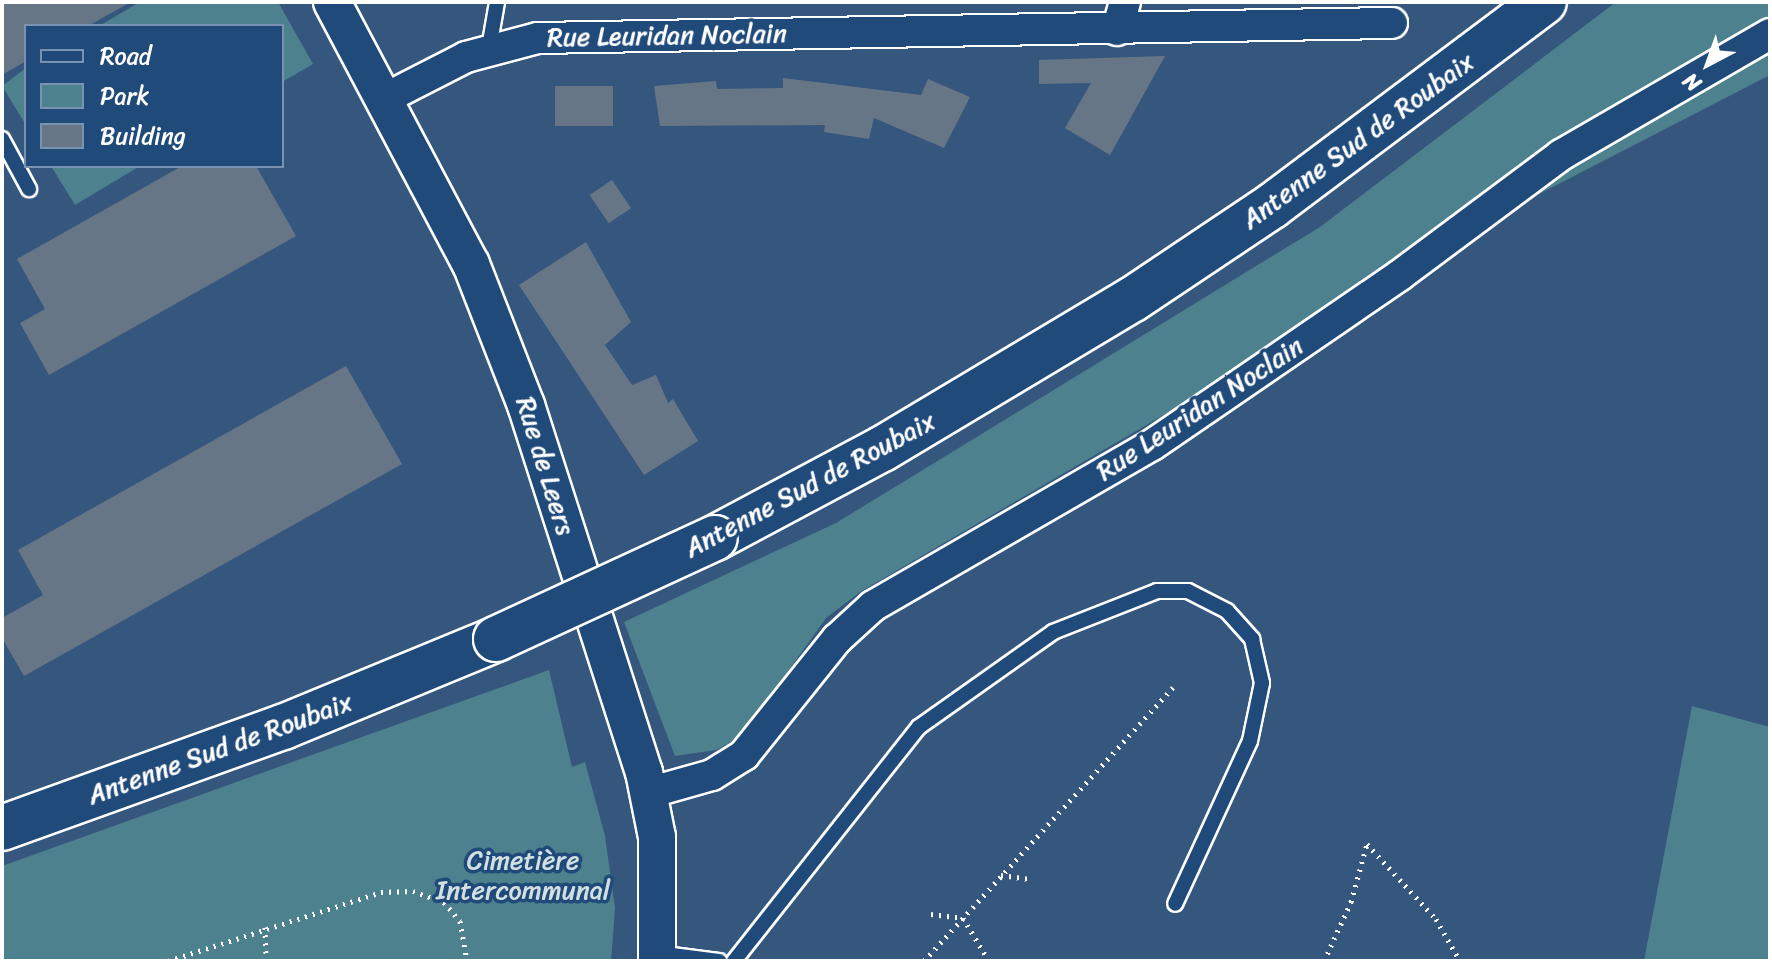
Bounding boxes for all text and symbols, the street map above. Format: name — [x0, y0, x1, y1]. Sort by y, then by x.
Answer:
street label: Rue Leuridan Noclain — [546, 18, 788, 54]
legend — [24, 24, 284, 168]
north arrow — [1668, 24, 1748, 104]
text: Road — [100, 35, 151, 77]
street label: Antenne Sud de Roubaix — [1236, 46, 1480, 236]
text: N — [1673, 63, 1710, 102]
text: Park — [100, 75, 149, 117]
text: Building — [100, 115, 186, 157]
street label: Rue Leuridan Noclain — [1091, 330, 1309, 488]
street label: Rue de Leers — [509, 392, 581, 540]
street label: Antenne Sud de Roubaix — [679, 406, 941, 564]
street label: Antenne Sud de Roubaix — [83, 687, 357, 811]
park label: Cimetière Intercommunal — [436, 845, 610, 906]

